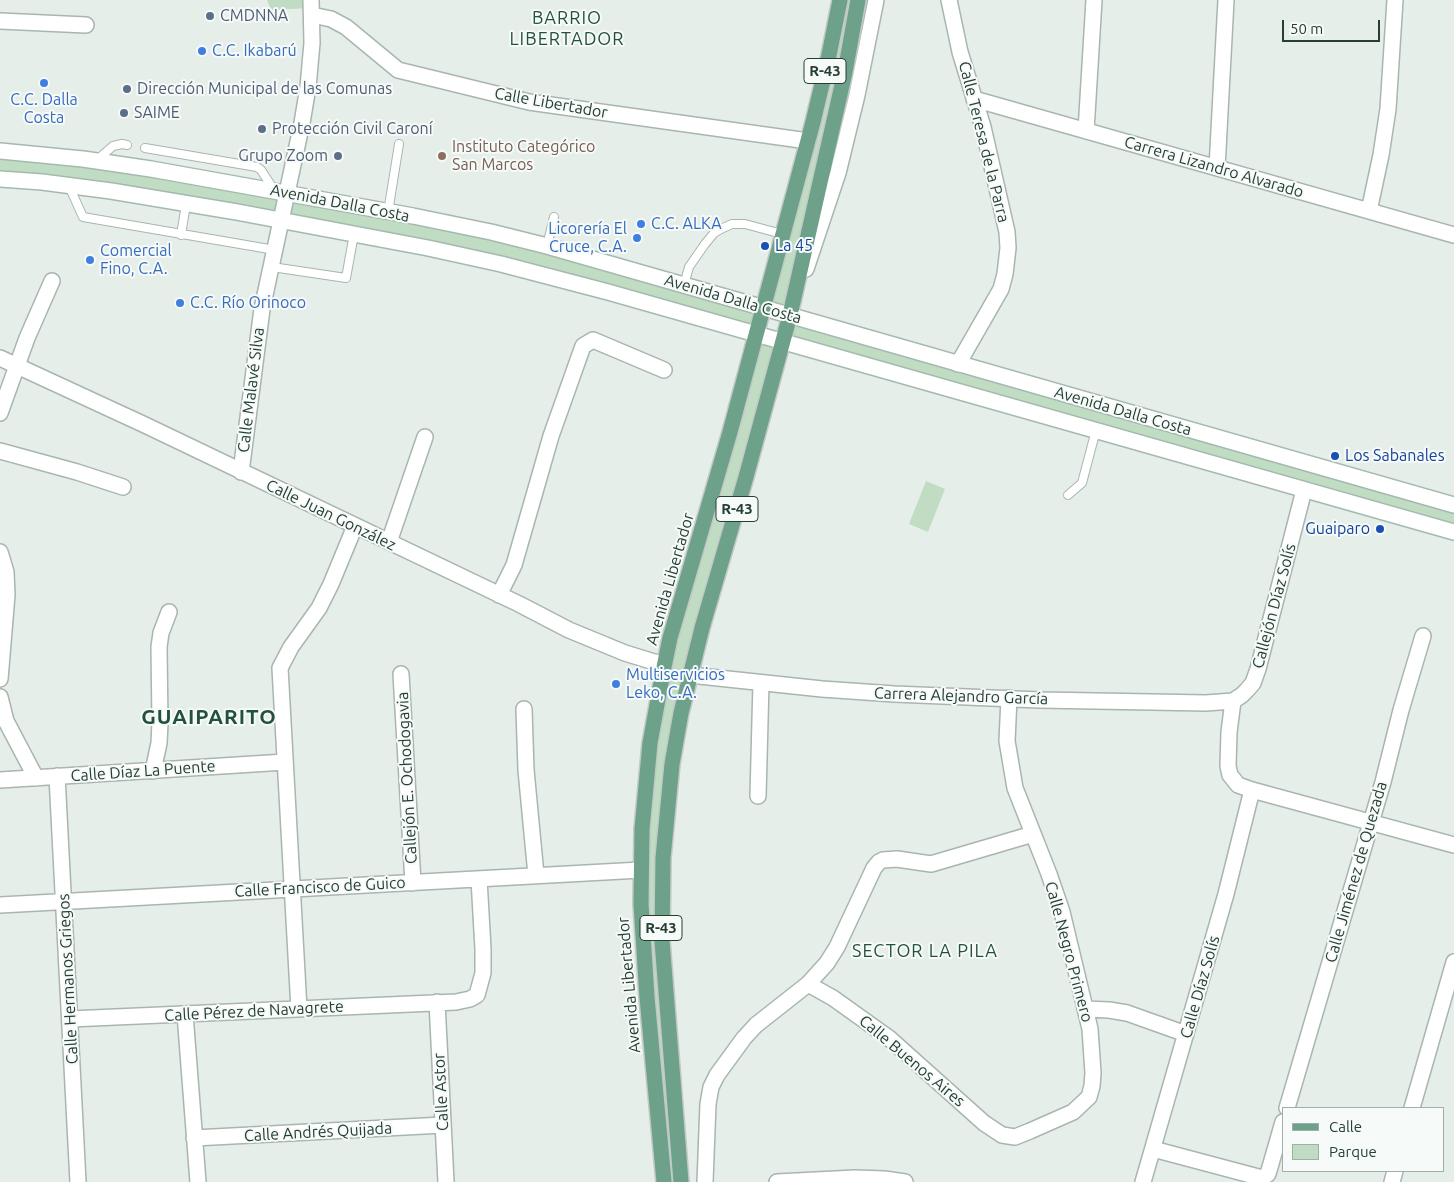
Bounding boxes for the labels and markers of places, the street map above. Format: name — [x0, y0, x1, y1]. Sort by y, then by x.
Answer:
place label: CMDNNA — [220, 6, 288, 26]
marker: CMDNNA — [204, 10, 216, 22]
place label: C.C. Ikabarú — [212, 41, 297, 61]
marker: C.C. Ikabarú — [196, 45, 208, 57]
marker: C.C. Dalla Costa — [38, 77, 50, 89]
place label: Dirección Municipal de las Comunas — [137, 79, 392, 99]
marker: Dirección Municipal de las Comunas — [121, 83, 133, 95]
place label: C.C. Dalla Costa — [10, 90, 78, 128]
place label: SAIME — [134, 103, 180, 123]
marker: SAIME — [118, 107, 130, 119]
place label: Protección Civil Caroní — [272, 119, 433, 139]
marker: Protección Civil Caroní — [256, 123, 268, 135]
place label: Instituto Categórico San Marcos — [452, 137, 595, 175]
place label: Grupo Zoom — [238, 146, 328, 166]
marker: Grupo Zoom — [332, 150, 344, 162]
marker: Instituto Categórico San Marcos — [436, 150, 448, 162]
place label: C.C. ALKA — [651, 214, 722, 234]
marker: C.C. ALKA — [635, 218, 647, 230]
place label: Licorería El Cruce, C.A. — [548, 219, 627, 257]
marker: Licorería El Cruce, C.A. — [631, 232, 643, 244]
place label: La 45 — [775, 236, 813, 256]
marker: La 45 — [759, 240, 771, 252]
place label: Comercial Fino, C.A. — [100, 241, 172, 279]
marker: Comercial Fino, C.A. — [84, 254, 96, 266]
place label: C.C. Río Orinoco — [190, 293, 306, 313]
marker: C.C. Río Orinoco — [174, 297, 186, 309]
place label: Los Sabanales — [1345, 446, 1445, 466]
marker: Los Sabanales — [1329, 450, 1341, 462]
place label: Guaiparo — [1305, 519, 1370, 539]
marker: Guaiparo — [1374, 523, 1386, 535]
place label: Multiservicios Leko, C.A. — [626, 665, 725, 703]
marker: Multiservicios Leko, C.A. — [610, 678, 622, 690]

